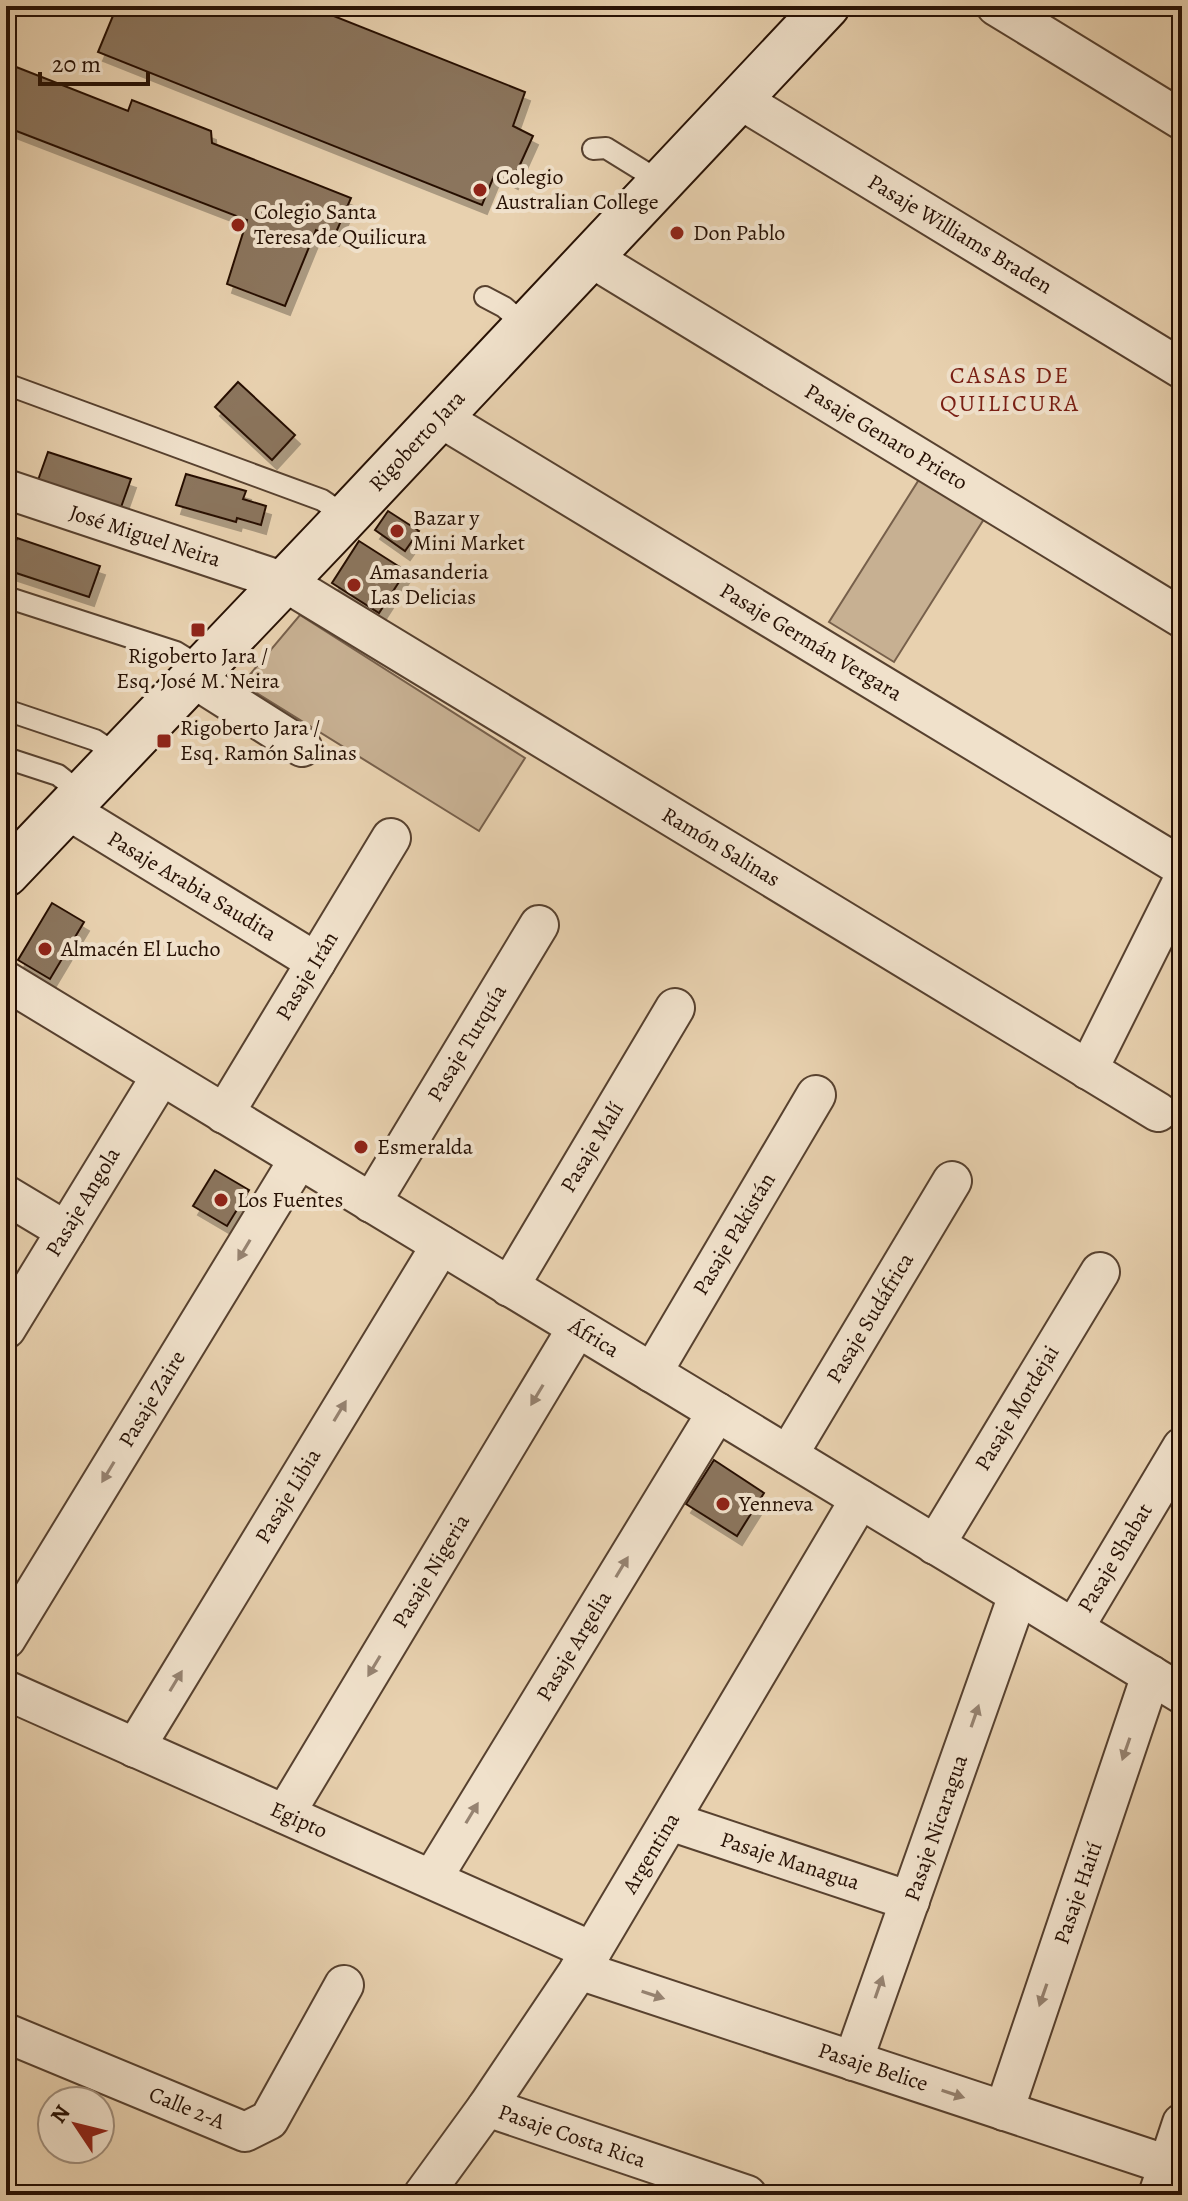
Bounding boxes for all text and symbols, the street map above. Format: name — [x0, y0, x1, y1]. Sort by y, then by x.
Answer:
scale bar — [40, 36, 148, 86]
text: 20 m — [52, 48, 101, 80]
place label: Colegio Australian College — [495, 162, 659, 217]
street label: Pasaje Williams Braden — [862, 167, 1058, 301]
marker: Colegio Australian College — [471, 181, 489, 199]
place label: Colegio Santa Teresa de Quilicura — [254, 197, 428, 252]
marker: Colegio Santa Teresa de Quilicura — [229, 216, 247, 234]
place label: Don Pablo — [693, 218, 785, 248]
marker: Don Pablo — [668, 224, 686, 242]
district label: CASAS DE QUILICURA — [940, 359, 1080, 419]
street label: Pasaje Genaro Prieto — [799, 376, 973, 498]
street label: Rigoberto Jara — [362, 383, 472, 498]
street label: José Miguel Neira — [66, 497, 225, 575]
place label: Bazar y Mini Market — [413, 503, 525, 558]
marker: Bazar y Mini Market — [388, 522, 406, 540]
place label: Amasanderia Las Delicias — [369, 557, 489, 612]
marker: Amasanderia Las Delicias — [345, 576, 363, 594]
street label: Pasaje Germán Vergara — [714, 576, 908, 709]
marker: Rigoberto Jara / Esq. José M. Neira — [189, 621, 207, 639]
place label: Rigoberto Jara / Esq. José M. Neira — [116, 641, 280, 696]
place label: Rigoberto Jara / Esq. Ramón Salinas — [180, 713, 357, 768]
marker: Rigoberto Jara / Esq. Ramón Salinas — [155, 732, 173, 750]
street label: Ramón Salinas — [656, 800, 786, 894]
street label: Pasaje Arabia Saudita — [102, 824, 283, 949]
street label: Pasaje Irán — [269, 926, 345, 1026]
place label: Almacén El Lucho — [60, 934, 220, 964]
marker: Almacén El Lucho — [36, 940, 54, 958]
street label: Pasaje Turquía — [420, 978, 514, 1107]
street label: Pasaje Malí — [553, 1096, 631, 1198]
place label: Esmeralda — [377, 1132, 474, 1162]
marker: Esmeralda — [352, 1138, 370, 1156]
street label: Pasaje Angola — [39, 1141, 128, 1262]
street label: Pasaje Pakistán — [686, 1167, 782, 1301]
place label: Los Fuentes — [237, 1185, 343, 1215]
marker: Los Fuentes — [212, 1191, 230, 1209]
one-way arrow — [237, 1239, 251, 1261]
street label: Pasaje Sudáfrica — [819, 1246, 921, 1389]
street label: África — [562, 1311, 626, 1365]
street label: Pasaje Mordejai — [968, 1340, 1066, 1476]
street label: Pasaje Zaire — [111, 1345, 193, 1453]
one-way arrow — [530, 1384, 544, 1406]
one-way arrow — [333, 1400, 347, 1422]
street label: Pasaje Libia — [248, 1442, 328, 1549]
one-way arrow — [101, 1461, 115, 1483]
place label: Yenneva — [738, 1489, 814, 1519]
marker: Yenneva — [714, 1495, 732, 1513]
street label: Pasaje Shabat — [1070, 1498, 1160, 1618]
street label: Pasaje Nigeria — [385, 1508, 477, 1634]
one-way arrow — [615, 1556, 629, 1578]
street label: Pasaje Argelia — [529, 1584, 619, 1707]
one-way arrow — [368, 1655, 382, 1677]
one-way arrow — [169, 1670, 183, 1692]
one-way arrow — [970, 1703, 982, 1727]
one-way arrow — [1120, 1737, 1132, 1761]
street label: Pasaje Nicaragua — [897, 1750, 975, 1905]
street label: Egipto — [266, 1794, 332, 1846]
one-way arrow — [465, 1802, 479, 1824]
street label: Argentina — [615, 1806, 687, 1900]
street label: Pasaje Managua — [716, 1824, 864, 1898]
street label: Pasaje Haití — [1046, 1838, 1110, 1948]
one-way arrow — [874, 1975, 886, 1999]
one-way arrow — [1037, 1984, 1049, 2008]
one-way arrow — [641, 1989, 665, 2001]
street label: Pasaje Belice — [814, 2035, 932, 2099]
street label: Calle 2-A — [145, 2079, 231, 2137]
north arrow — [36, 2085, 116, 2165]
one-way arrow — [941, 2088, 965, 2100]
street label: Pasaje Costa Rica — [494, 2097, 651, 2176]
text: N — [44, 2099, 77, 2129]

